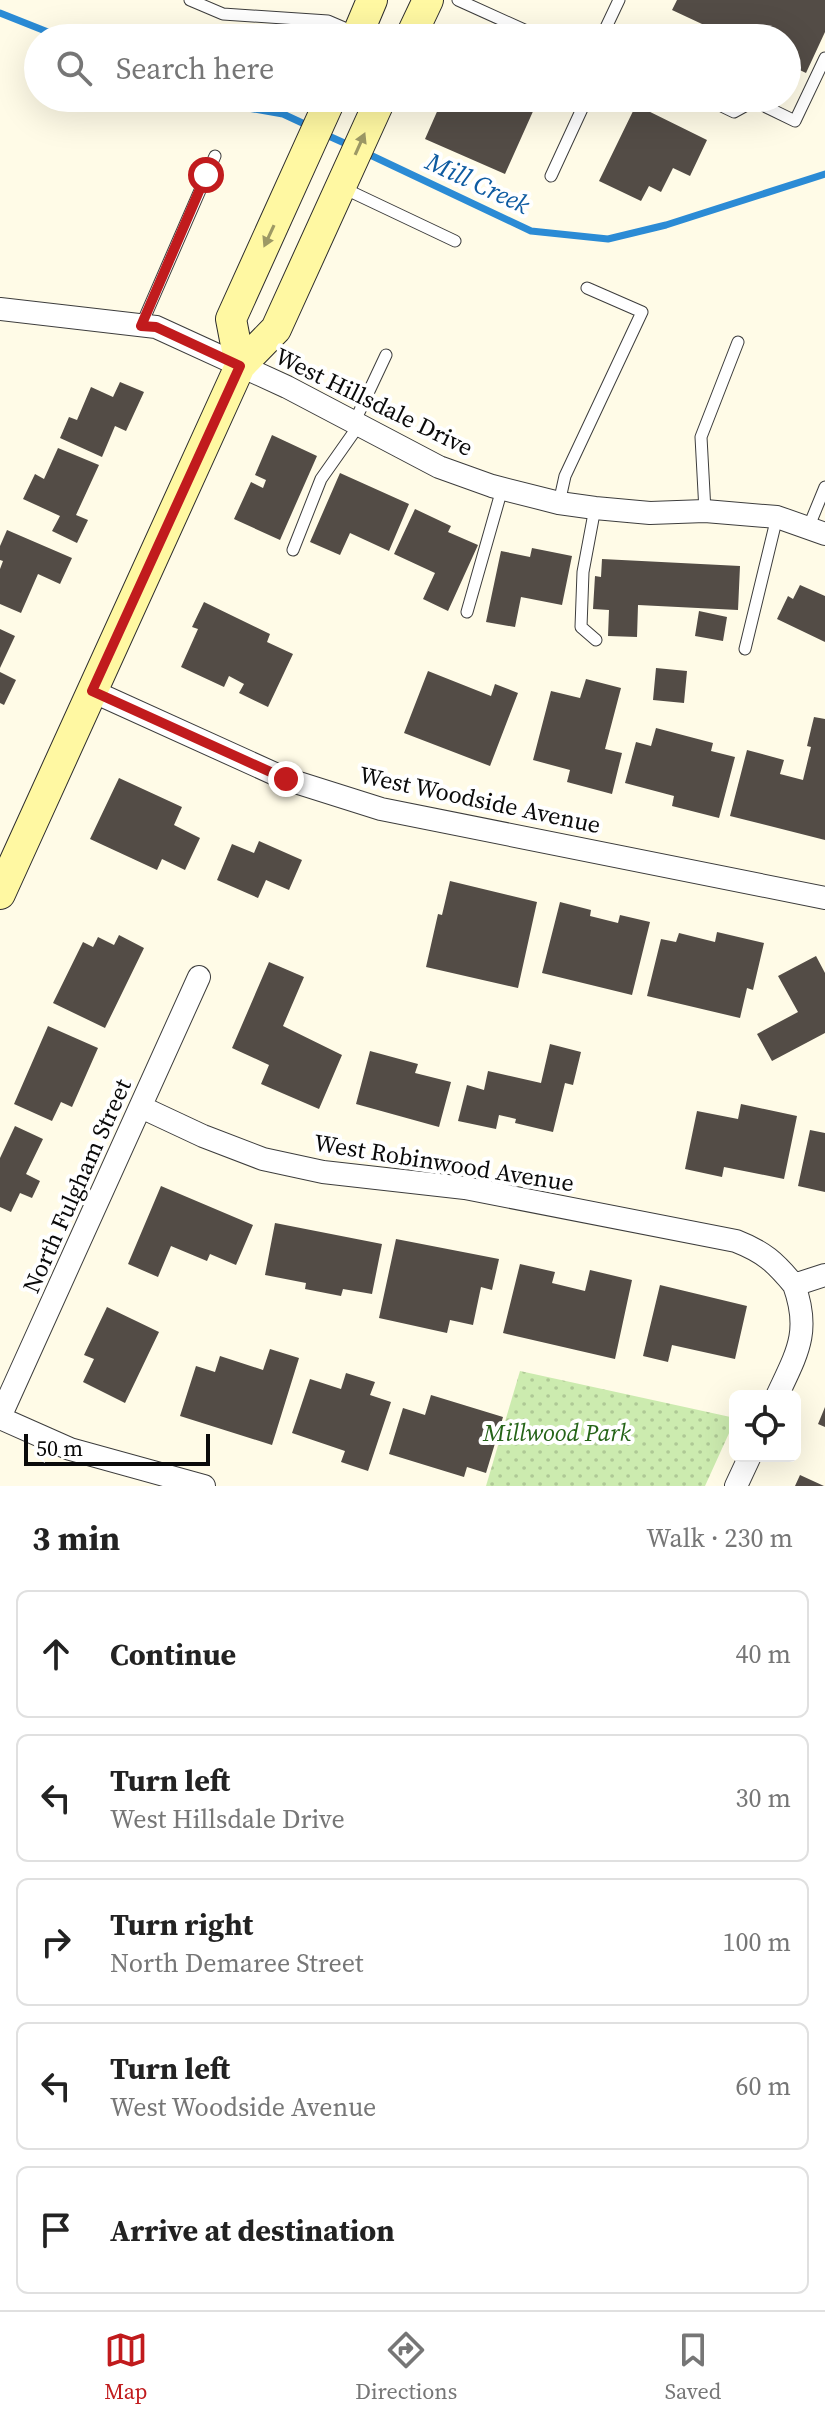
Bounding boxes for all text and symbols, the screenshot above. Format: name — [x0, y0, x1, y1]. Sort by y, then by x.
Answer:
search box — [24, 24, 801, 112]
icon: search — [52, 46, 96, 90]
text: Search here — [116, 48, 274, 89]
one-way arrow — [353, 132, 367, 156]
water label: Mill Creek — [419, 143, 536, 223]
route start — [188, 157, 224, 193]
one-way arrow — [262, 225, 276, 248]
street label: West Hillsdale Drive — [270, 339, 479, 464]
street label: West Woodside Avenue — [356, 758, 604, 841]
route end — [268, 761, 304, 797]
street label: North Fulgham Street — [14, 1073, 139, 1298]
street label: West Robinwood Avenue — [312, 1126, 576, 1199]
map controls — [729, 1390, 801, 1462]
button: locate — [729, 1390, 801, 1462]
park label: Millwood Park — [482, 1416, 631, 1449]
scale bar — [24, 1430, 210, 1466]
text: 50 m — [36, 1433, 83, 1463]
text: 3 min — [32, 1515, 120, 1561]
text: Walk · 230 m — [646, 1520, 793, 1556]
icon: ahead — [34, 1632, 78, 1676]
text: Continue — [110, 1634, 236, 1675]
text: 40 m — [736, 1636, 791, 1672]
text: Turn left — [110, 1760, 230, 1801]
icon: left — [34, 1776, 78, 1820]
text: 30 m — [736, 1780, 791, 1816]
text: West Hillsdale Drive — [110, 1801, 345, 1837]
text: Turn right — [110, 1904, 253, 1945]
icon: right — [34, 1920, 78, 1964]
text: 100 m — [723, 1924, 791, 1960]
text: North Demaree Street — [110, 1945, 363, 1981]
text: Turn left — [110, 2048, 230, 2089]
icon: left — [34, 2064, 78, 2108]
text: 60 m — [736, 2068, 791, 2104]
text: West Woodside Avenue — [110, 2089, 376, 2125]
icon: arrive — [34, 2208, 78, 2252]
text: Arrive at destination — [110, 2210, 395, 2251]
tab: Map — [104, 2328, 148, 2406]
tab: Directions — [355, 2328, 457, 2406]
tab: Saved — [665, 2328, 721, 2406]

